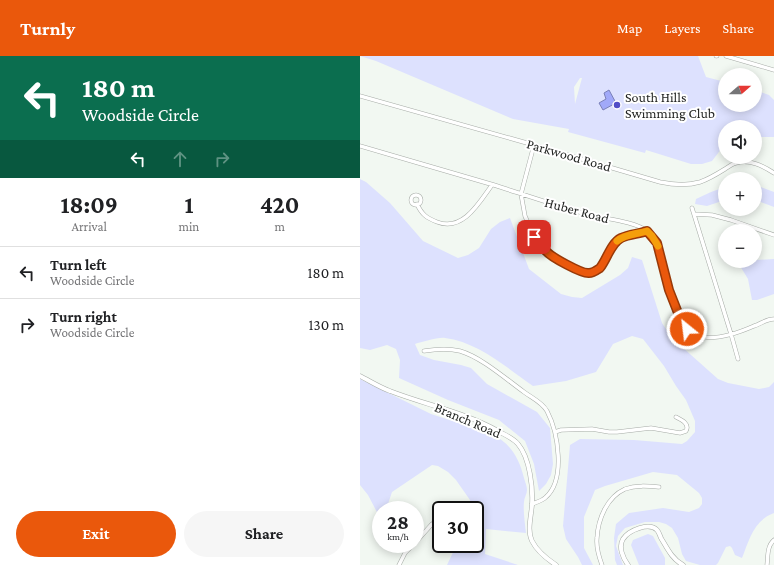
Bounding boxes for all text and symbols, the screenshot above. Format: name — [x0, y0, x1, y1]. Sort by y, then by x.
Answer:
text: Turnly — [20, 18, 75, 39]
text: Map — [617, 20, 642, 36]
text: Layers — [664, 20, 701, 36]
text: Share — [723, 20, 754, 36]
north arrow — [718, 68, 762, 112]
map controls — [718, 68, 762, 268]
icon: left — [16, 72, 68, 124]
text: 180 m — [82, 72, 155, 103]
place label: South Hills Swimming Club — [625, 89, 715, 121]
marker: South Hills Swimming Club — [612, 100, 622, 110]
text: Woodside Circle — [82, 105, 199, 125]
button: sound — [718, 120, 762, 164]
street label: Parkwood Road — [525, 135, 614, 175]
icon: left — [127, 148, 149, 170]
icon: ahead — [169, 148, 191, 170]
icon: right — [211, 148, 233, 170]
button: + — [718, 172, 762, 216]
text: 18:09 — [61, 191, 118, 218]
text: 1 — [184, 191, 193, 218]
text: 420 — [260, 191, 299, 218]
street label: Huber Road — [543, 194, 612, 226]
text: Arrival — [72, 219, 107, 234]
text: min — [178, 219, 199, 234]
text: m — [274, 219, 285, 234]
pin — [517, 220, 551, 254]
button: − — [718, 224, 762, 268]
icon: arrive — [523, 226, 545, 248]
text: Turn left — [50, 257, 106, 273]
icon: left — [16, 262, 38, 284]
text: 180 m — [308, 265, 344, 281]
text: Woodside Circle — [50, 273, 135, 288]
position arrow — [666, 308, 708, 350]
text: Turn right — [50, 309, 117, 325]
icon: right — [16, 314, 38, 336]
text: 130 m — [309, 317, 344, 333]
text: Woodside Circle — [50, 325, 135, 340]
street label: Branch Road — [432, 399, 504, 441]
speed limit sign: 30 — [432, 501, 484, 553]
button: Exit — [16, 511, 176, 557]
button: Share — [184, 511, 344, 557]
text: 28 — [387, 511, 409, 533]
text: km/h — [387, 531, 409, 542]

